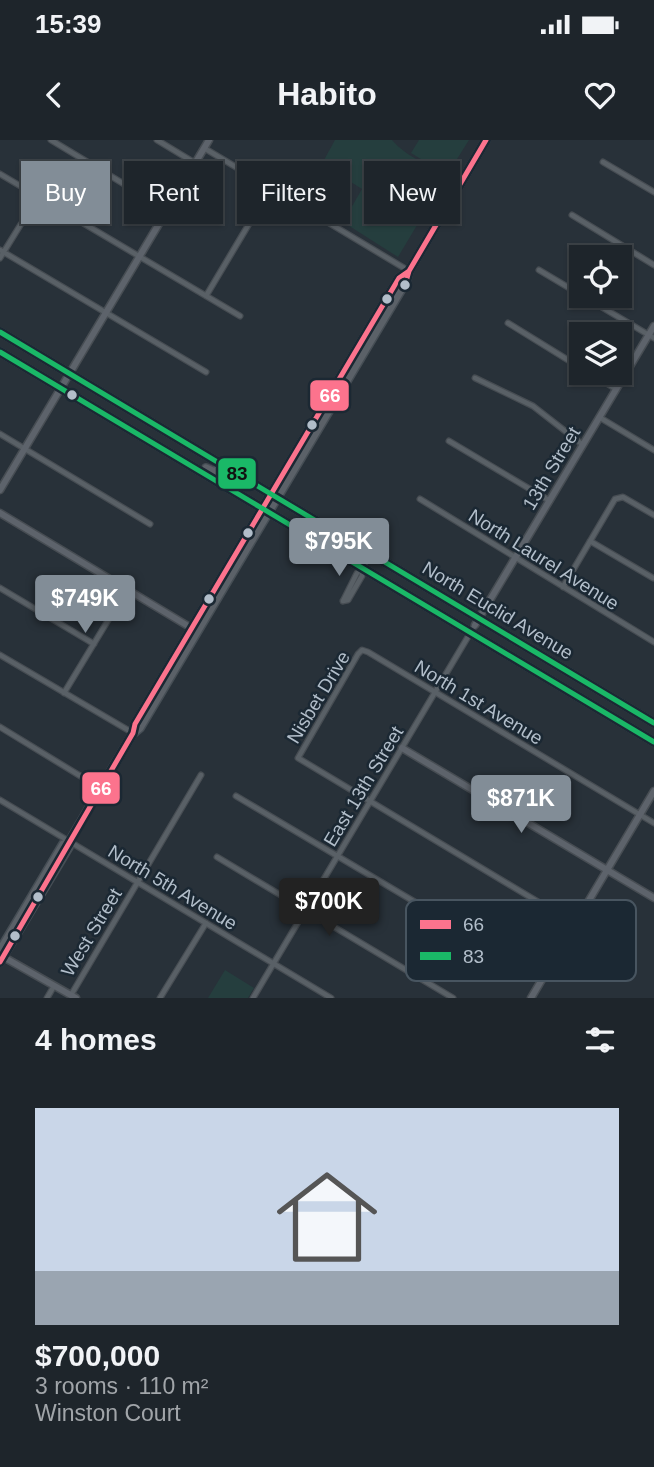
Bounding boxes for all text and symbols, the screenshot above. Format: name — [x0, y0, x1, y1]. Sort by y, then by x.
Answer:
text: 15:39 — [35, 9, 102, 39]
icon: back — [35, 76, 73, 114]
text: Habito — [277, 76, 377, 112]
icon: heart — [581, 76, 619, 114]
chip: Buy — [21, 161, 110, 224]
chip: Rent — [124, 161, 223, 224]
chip: Filters — [237, 161, 350, 224]
chip: New — [364, 161, 460, 224]
map controls — [569, 245, 632, 385]
button: locate — [569, 245, 632, 308]
unlabelled marker — [398, 278, 412, 292]
unlabelled marker — [380, 292, 394, 306]
button: layers — [569, 322, 632, 385]
line badge: 66 — [309, 379, 350, 412]
text: 66 — [319, 385, 341, 406]
unlabelled marker — [65, 388, 79, 402]
unlabelled marker — [305, 418, 319, 432]
street label: 13th Street — [518, 422, 585, 514]
line badge: 83 — [217, 457, 257, 490]
text: 83 — [226, 463, 248, 484]
street label: North Laurel Avenue — [465, 505, 623, 614]
pin: $795K — [290, 518, 388, 578]
unlabelled marker — [241, 526, 255, 540]
text: $795K — [305, 528, 373, 554]
street label: North Euclid Avenue — [419, 557, 577, 664]
pin: $749K — [36, 575, 134, 635]
text: $749K — [51, 585, 119, 611]
unlabelled marker — [202, 592, 216, 606]
street label: Nisbet Drive — [283, 647, 354, 747]
street label: North 1st Avenue — [411, 656, 546, 749]
street label: East 13th Street — [319, 722, 408, 850]
line badge: 66 — [81, 771, 121, 805]
pin: $871K — [472, 776, 570, 835]
text: 66 — [90, 778, 112, 799]
text: $871K — [487, 785, 555, 811]
street label: North 5th Avenue — [105, 841, 241, 934]
pin: $700K — [280, 878, 378, 938]
street label: West Street — [57, 884, 126, 980]
text: $700K — [295, 888, 363, 914]
unlabelled marker — [31, 890, 45, 904]
legend — [406, 900, 636, 981]
text: 66 — [463, 914, 484, 935]
unlabelled marker — [8, 929, 22, 943]
text: 83 — [463, 946, 484, 967]
icon: filters — [581, 1021, 619, 1059]
text: 4 homes — [35, 1023, 157, 1056]
icon: home — [264, 1154, 390, 1280]
text: $700,000 — [35, 1339, 160, 1372]
text: 3 rooms · 110 m² — [35, 1373, 208, 1399]
text: Winston Court — [35, 1400, 181, 1426]

